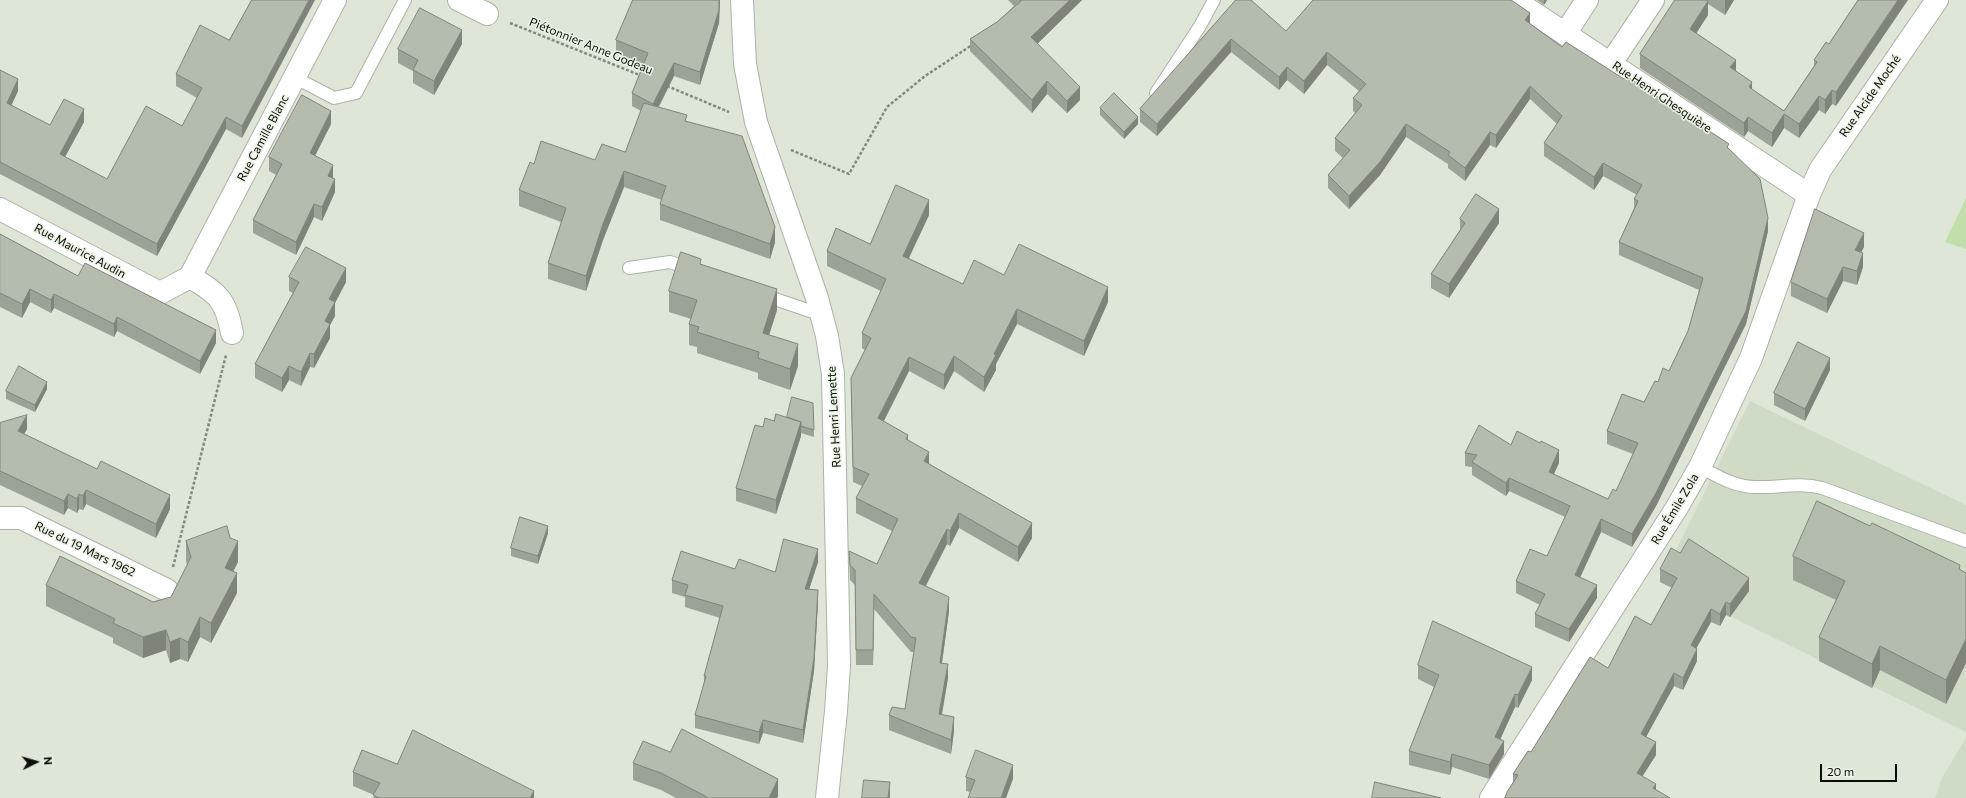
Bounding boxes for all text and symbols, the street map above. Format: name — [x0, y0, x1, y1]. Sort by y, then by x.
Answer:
street label: Piétonnier Anne Godeau — [527, 15, 655, 77]
street label: Rue Alcide Moché — [1836, 52, 1904, 140]
street label: Rue Henri Ghesquière — [1609, 58, 1715, 136]
street label: Rue Camille Blanc — [234, 92, 292, 184]
street label: Rue Maurice Audin — [32, 221, 128, 281]
street label: Rue Henri Lemette — [824, 366, 844, 468]
street label: Rue Émile Zola — [1648, 471, 1702, 547]
street label: Rue du 19 Mars 1962 — [32, 518, 138, 580]
north arrow — [16, 742, 56, 782]
text: N — [42, 756, 55, 766]
scale bar — [1822, 756, 1899, 782]
text: 20 m — [1827, 764, 1854, 778]

